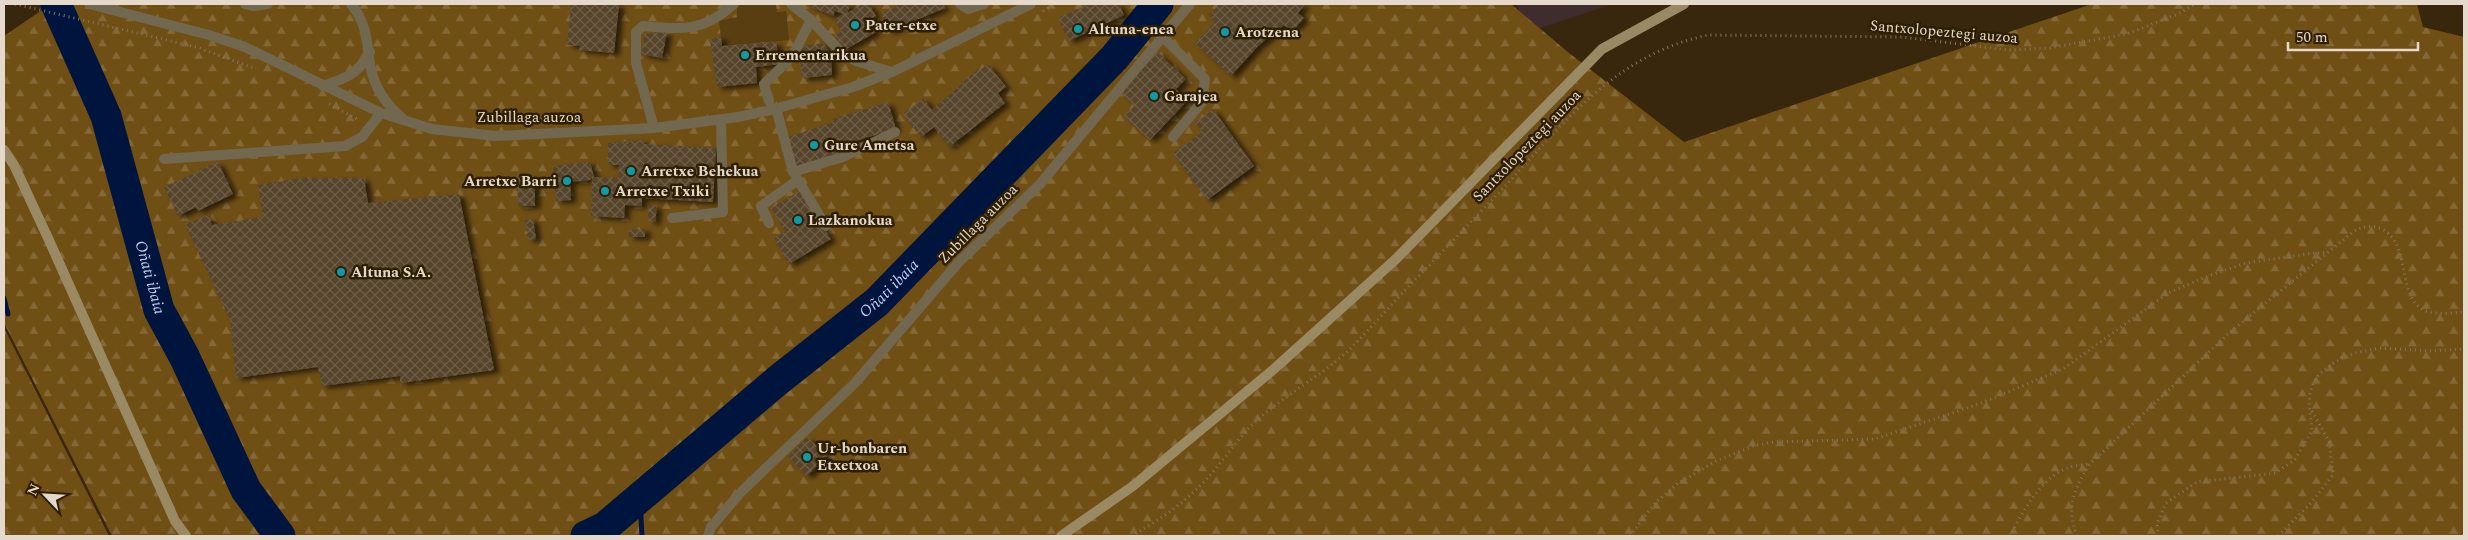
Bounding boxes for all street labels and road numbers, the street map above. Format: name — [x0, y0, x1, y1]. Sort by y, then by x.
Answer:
street label: Santxolopeztegi auzoa — [1869, 14, 2019, 50]
street label: Santxolopeztegi auzoa — [1467, 84, 1587, 207]
street label: Zubillaga auzoa — [477, 106, 582, 129]
street label: Zubillaga auzoa — [933, 178, 1024, 269]

